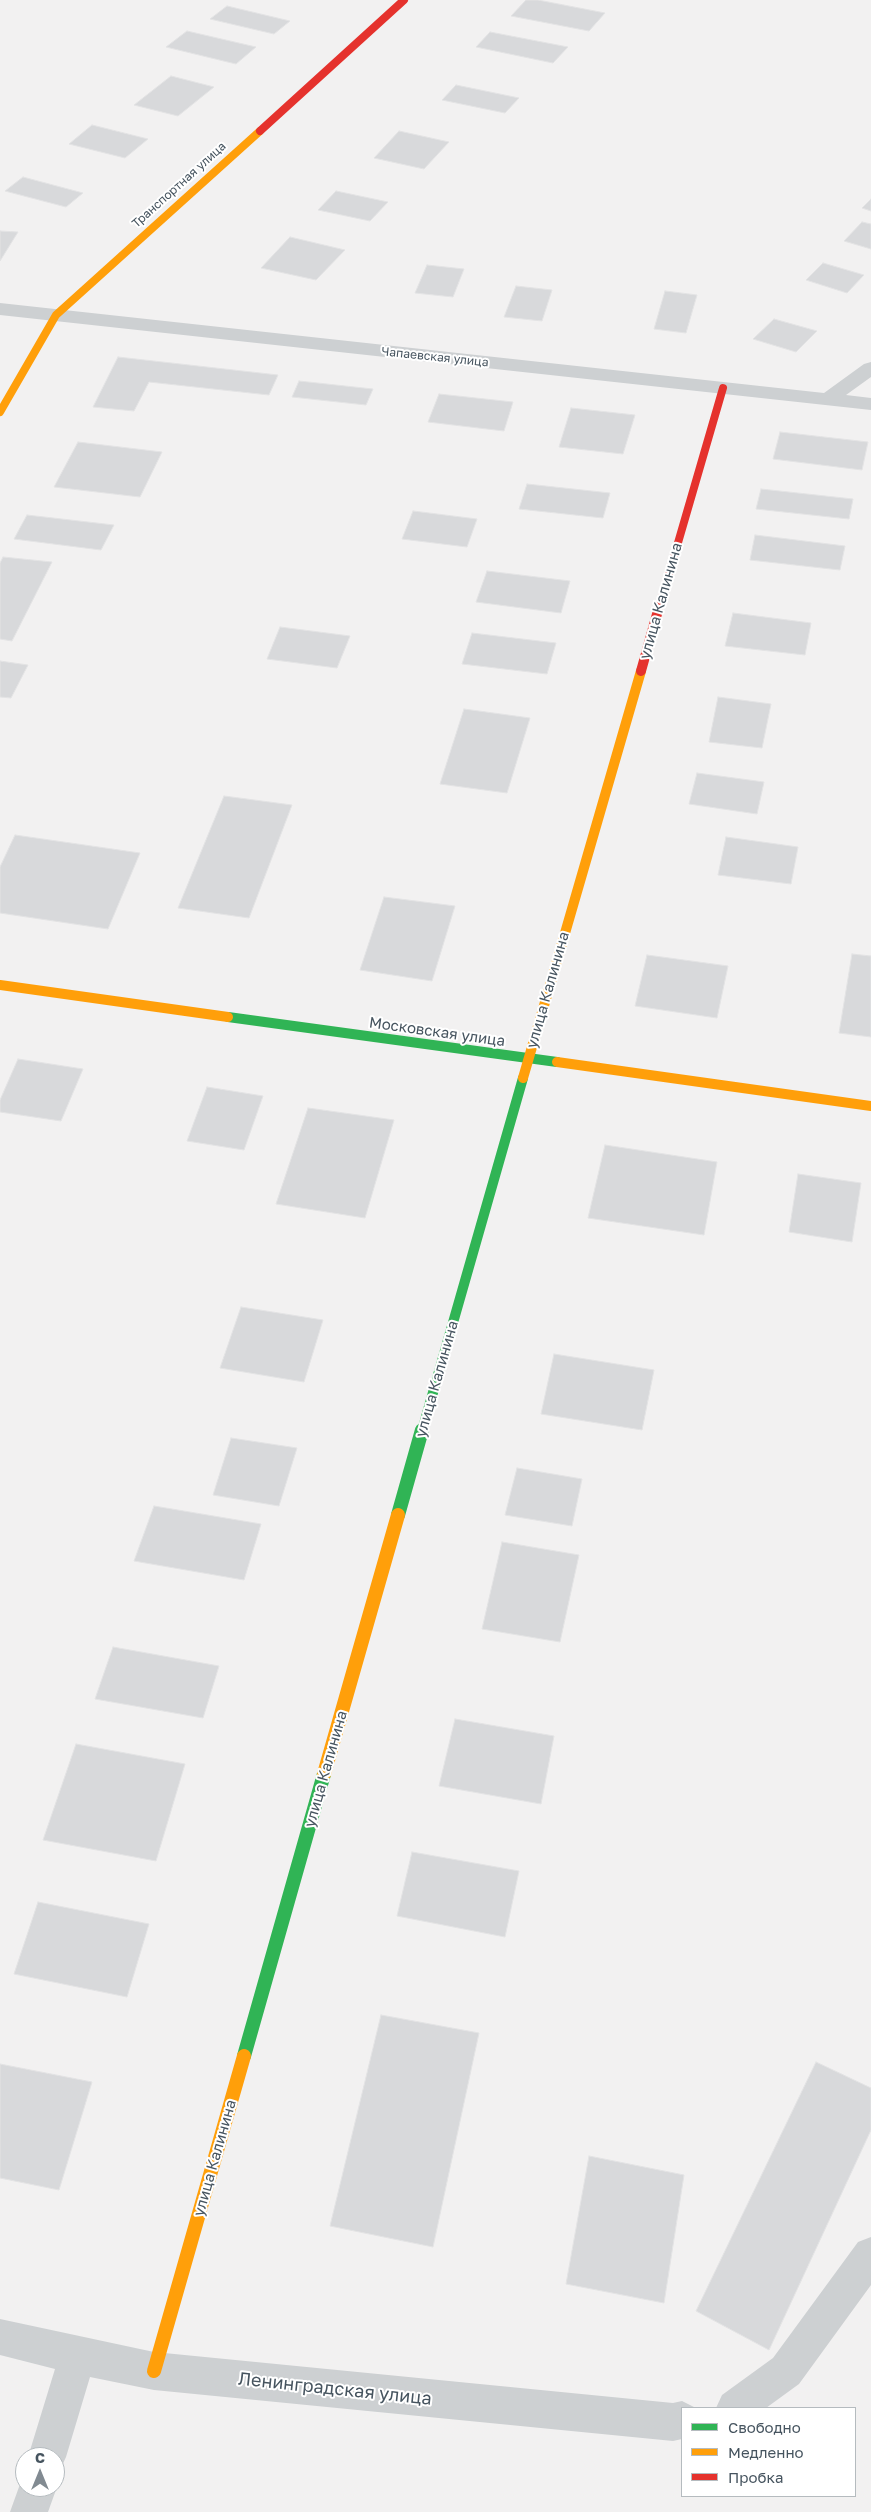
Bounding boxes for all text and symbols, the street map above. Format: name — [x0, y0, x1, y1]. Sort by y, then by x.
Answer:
street label: Транспортная улица — [129, 139, 229, 231]
street label: Чапаевская улица — [381, 344, 489, 370]
street label: улица Калинина — [636, 541, 686, 661]
street label: улица Калинина — [523, 930, 573, 1050]
street label: Московская улица — [368, 1014, 506, 1050]
street label: улица Калинина — [412, 1319, 462, 1439]
street label: улица Калинина — [301, 1709, 351, 1829]
street label: улица Калинина — [190, 2098, 240, 2218]
street label: Ленинградская улица — [237, 2368, 433, 2410]
legend — [681, 2407, 856, 2497]
text: Свободно — [728, 2418, 801, 2436]
text: Медленно — [728, 2443, 804, 2461]
north arrow — [15, 2447, 65, 2497]
text: С — [35, 2449, 45, 2466]
text: Пробка — [728, 2468, 783, 2486]

